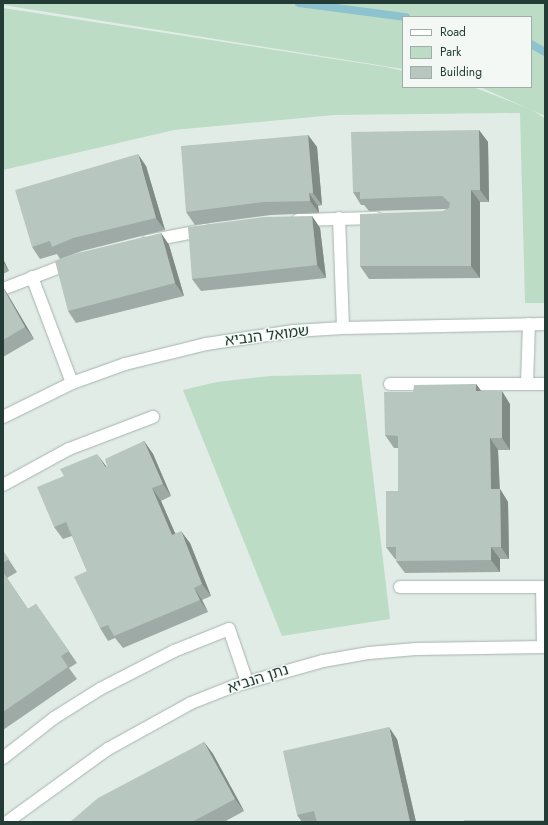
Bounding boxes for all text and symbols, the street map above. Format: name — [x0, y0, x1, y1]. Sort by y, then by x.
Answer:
legend — [402, 16, 532, 88]
text: Road — [440, 23, 466, 41]
text: Park — [440, 43, 461, 61]
text: Building — [440, 63, 482, 81]
street label: שמואל הנביא — [224, 322, 310, 350]
street label: נתן הנביא — [225, 661, 291, 697]

